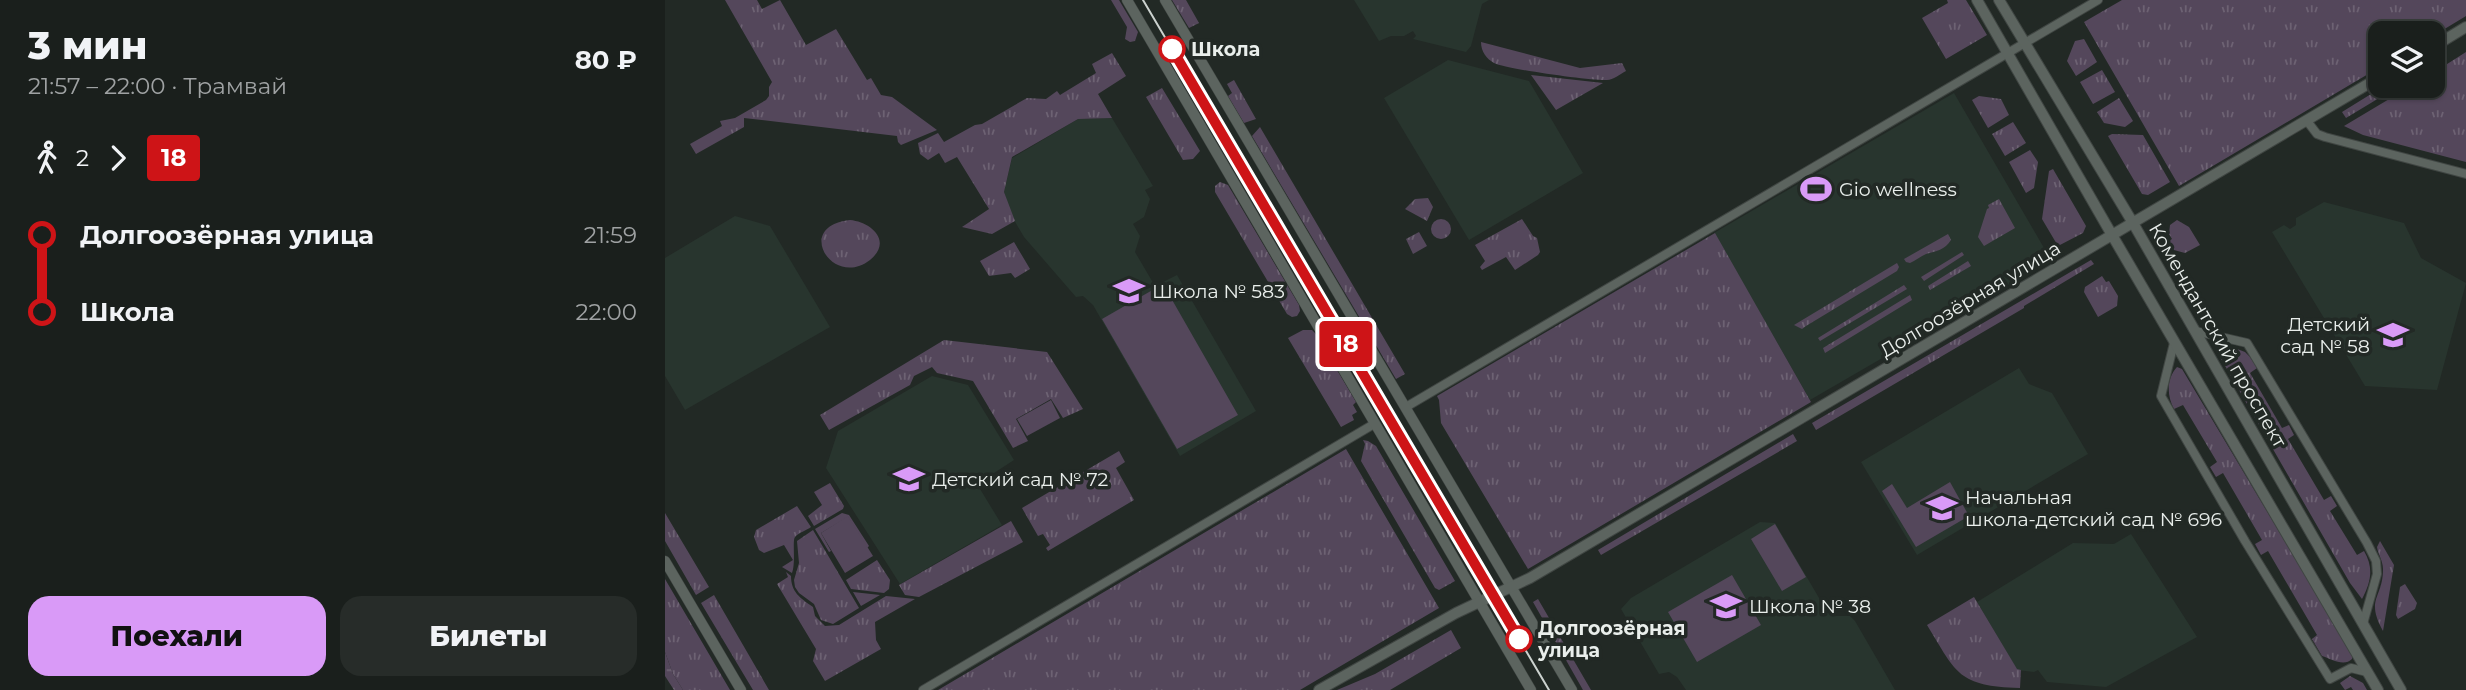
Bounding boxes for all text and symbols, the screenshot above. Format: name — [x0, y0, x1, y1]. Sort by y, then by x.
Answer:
map controls — [2368, 21, 2445, 98]
button: layers — [2368, 21, 2445, 98]
text: 3 мин — [28, 22, 147, 69]
marker: Школа — [1159, 36, 1185, 62]
place label: Школа — [1191, 38, 1260, 61]
text: 80 ₽ — [575, 44, 637, 76]
text: 21:57 – 22:00 · Трамвай — [28, 72, 287, 100]
icon: walk — [28, 139, 66, 177]
icon: forward — [99, 139, 137, 177]
text: 18 — [161, 143, 186, 172]
text: 2 — [76, 144, 89, 172]
sports icon: Gio wellness — [1799, 172, 1833, 206]
place label: Gio wellness — [1839, 178, 1957, 201]
text: Долгоозёрная улица — [80, 219, 374, 251]
street label: Комендантский проспект — [2144, 219, 2291, 451]
text: 21:59 — [584, 221, 637, 249]
street label: Долгоозёрная улица — [1876, 236, 2065, 362]
school or university icon: Школа № 583 — [1112, 274, 1146, 308]
place label: Школа № 583 — [1152, 280, 1285, 303]
text: Школа — [80, 296, 175, 328]
text: 22:00 — [576, 298, 637, 326]
place label: Детский сад № 58 — [2280, 313, 2370, 358]
school or university icon: Детский сад № 58 — [2376, 318, 2410, 352]
line badge: 18 — [1315, 321, 1377, 367]
text: 18 — [1333, 329, 1359, 358]
school or university icon: Детский сад № 72 — [892, 462, 926, 496]
place label: Детский сад № 72 — [932, 468, 1109, 491]
place label: Начальная школа-детский сад № 696 — [1965, 486, 2222, 531]
school or university icon: Начальная школа-детский сад № 696 — [1925, 491, 1959, 525]
school or university icon: Школа № 38 — [1709, 589, 1743, 623]
place label: Школа № 38 — [1749, 595, 1871, 618]
button: Поехали — [28, 596, 326, 676]
button: Билеты — [340, 596, 637, 676]
place label: Долгоозёрная улица — [1537, 617, 1685, 662]
marker: Долгоозёрная улица — [1506, 626, 1532, 652]

